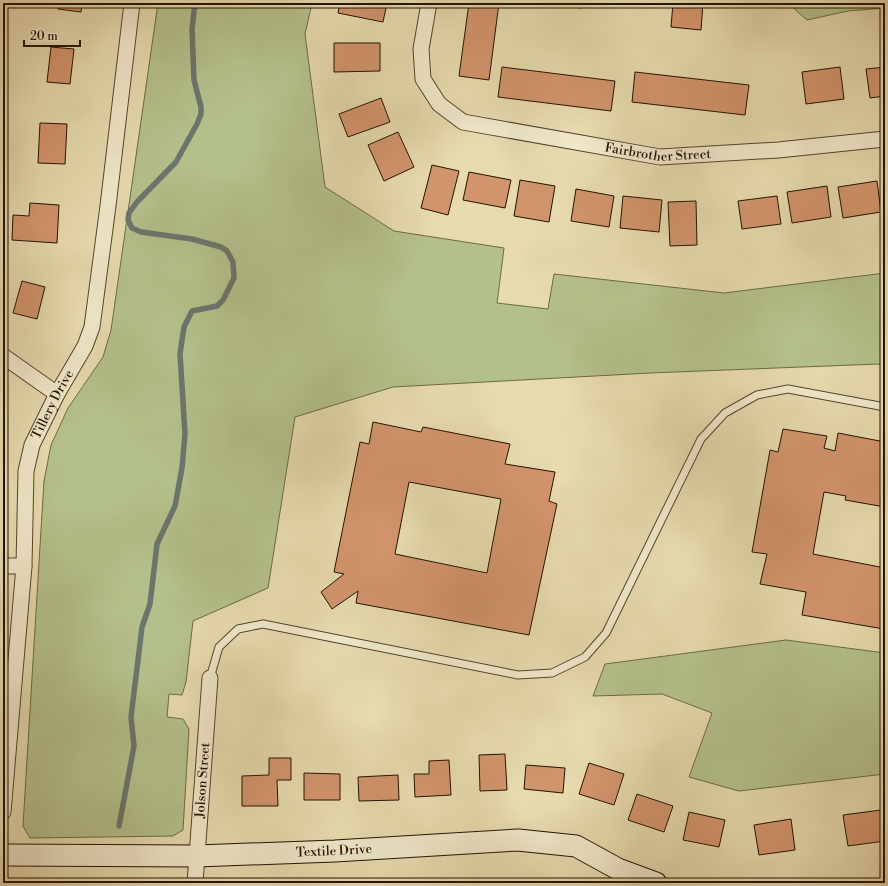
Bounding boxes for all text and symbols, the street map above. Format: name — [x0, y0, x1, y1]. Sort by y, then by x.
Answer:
scale bar — [24, 22, 80, 48]
text: 20 m — [30, 29, 58, 44]
street label: Fairbrother Street — [603, 139, 712, 165]
street label: Tillery Drive — [28, 367, 78, 442]
street label: Jolson Street — [192, 742, 213, 820]
street label: Textile Drive — [296, 841, 373, 860]

